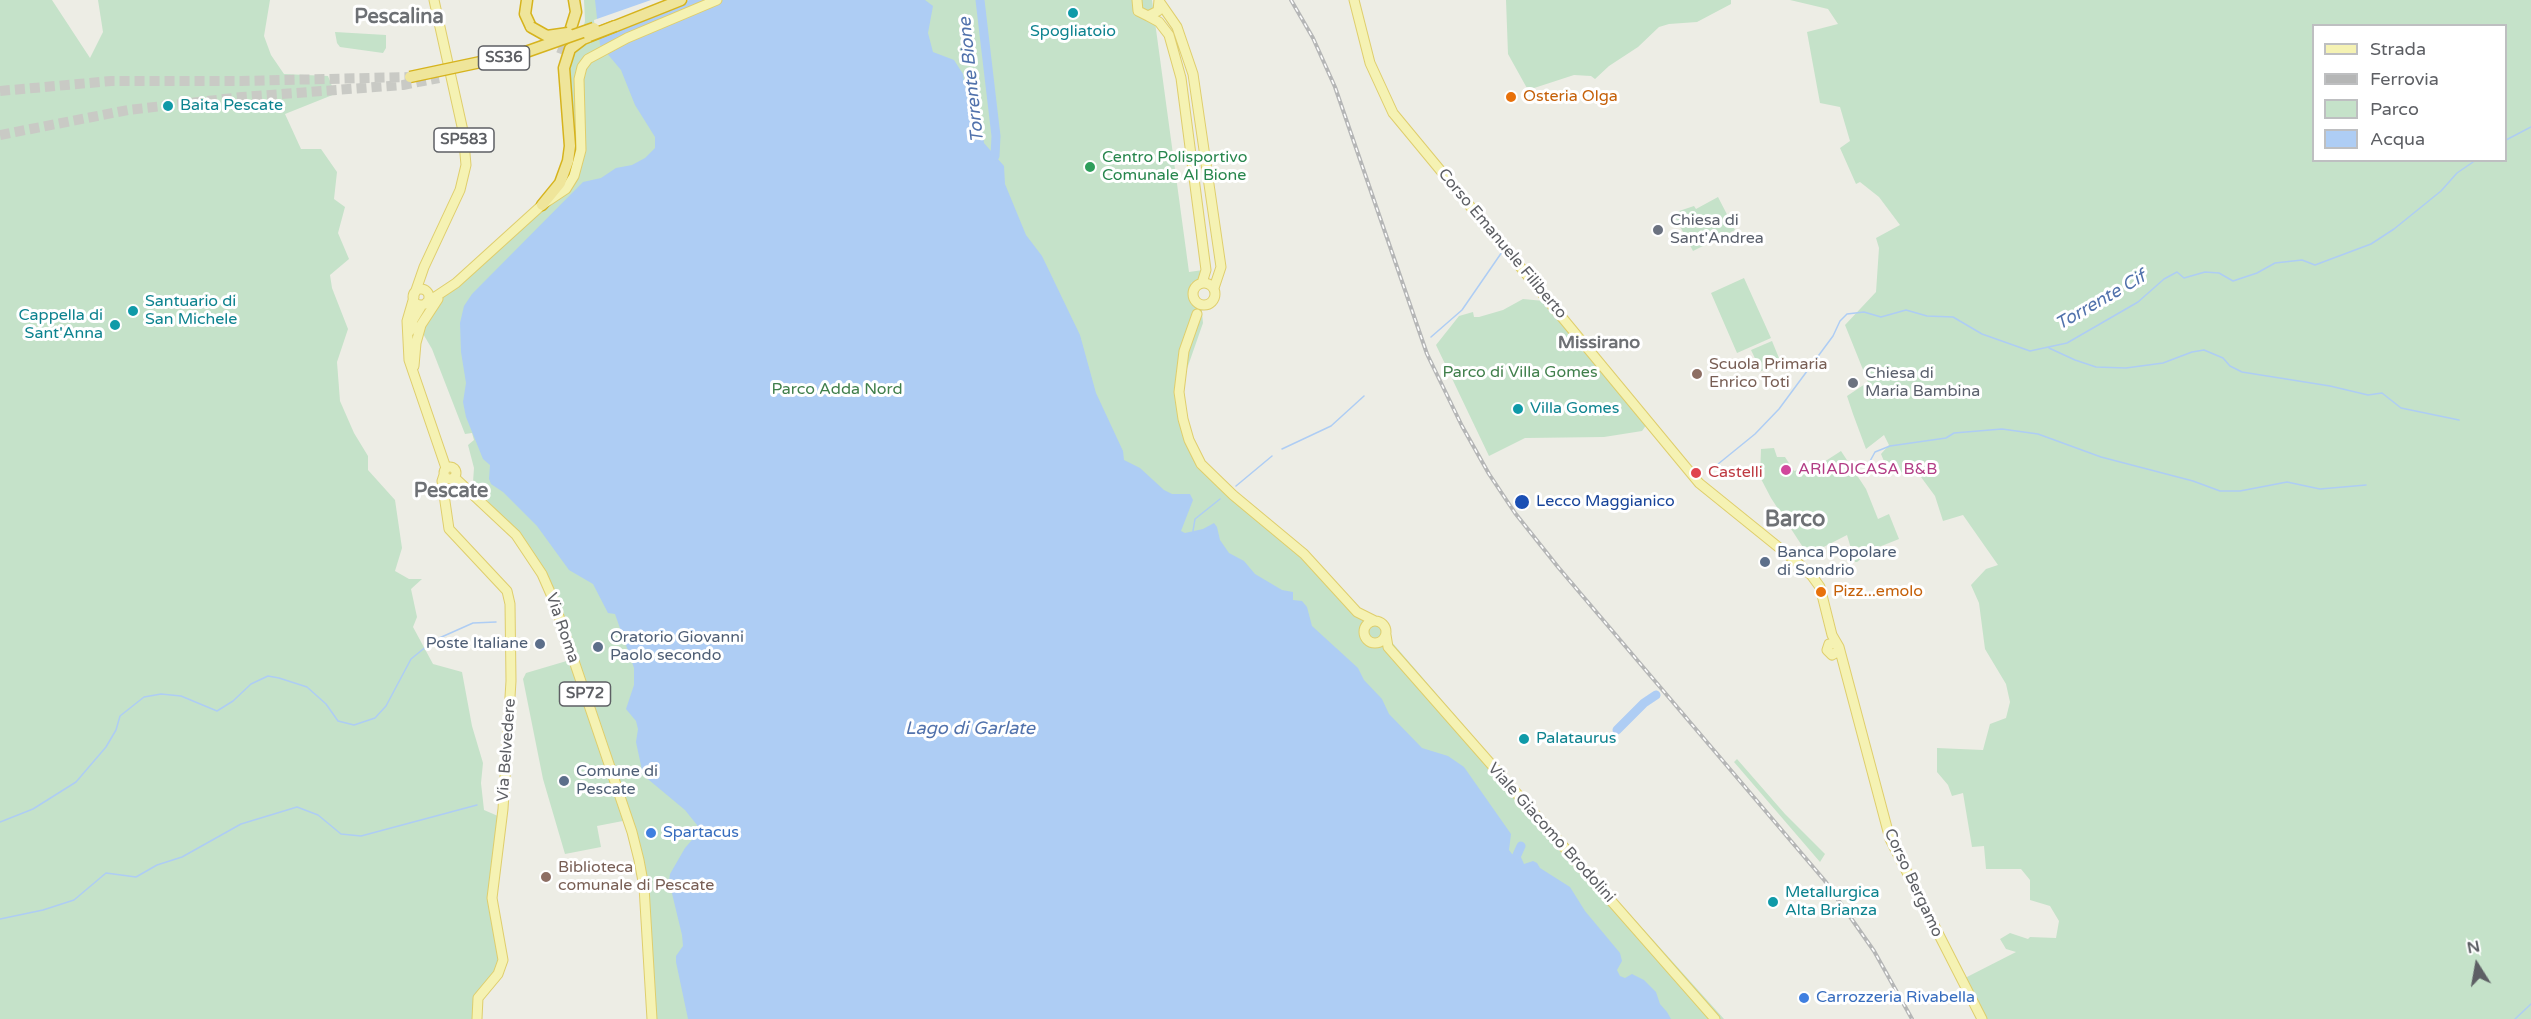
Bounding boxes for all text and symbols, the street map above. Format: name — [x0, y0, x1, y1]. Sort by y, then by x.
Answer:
district label: Pescalina — [354, 6, 444, 30]
marker: Spogliatoio — [1066, 6, 1080, 20]
water label: Torrente Bione — [955, 16, 989, 144]
place label: Spogliatoio — [1030, 22, 1116, 42]
legend — [2312, 24, 2507, 162]
text: Strada — [2370, 38, 2426, 60]
road number: SS36 — [478, 46, 530, 70]
text: Ferrovia — [2370, 68, 2439, 90]
place label: Osteria Olga — [1523, 87, 1618, 107]
marker: Osteria Olga — [1504, 90, 1518, 104]
place label: Baita Pescate — [180, 96, 283, 116]
text: Parco — [2370, 98, 2419, 120]
marker: Baita Pescate — [161, 99, 175, 113]
road number: SP583 — [434, 128, 494, 152]
text: Acqua — [2370, 128, 2425, 150]
place label: Centro Polisportivo Comunale Al Bione — [1102, 148, 1247, 186]
marker: Centro Polisportivo Comunale Al Bione — [1083, 160, 1097, 174]
street label: Corso Emanuele Filiberto — [1433, 165, 1571, 323]
place label: Chiesa di Sant'Andrea — [1670, 211, 1764, 249]
marker: Chiesa di Sant'Andrea — [1651, 223, 1665, 237]
water label: Torrente Cif — [2052, 266, 2150, 336]
place label: Santuario di San Michele — [145, 292, 237, 330]
marker: Santuario di San Michele — [126, 304, 140, 318]
place label: Cappella di Sant'Anna — [18, 306, 103, 344]
marker: Cappella di Sant'Anna — [108, 318, 122, 332]
district label: Missirano — [1558, 332, 1640, 354]
place label: Scuola Primaria Enrico Toti — [1709, 355, 1828, 393]
park label: Parco di Villa Gomes — [1442, 363, 1598, 383]
place label: Chiesa di Maria Bambina — [1865, 364, 1980, 402]
marker: Scuola Primaria Enrico Toti — [1690, 367, 1704, 381]
marker: Chiesa di Maria Bambina — [1846, 376, 1860, 390]
park label: Parco Adda Nord — [772, 380, 902, 400]
place label: Villa Gomes — [1530, 399, 1619, 419]
marker: Villa Gomes — [1511, 402, 1525, 416]
place label: ARIADICASA B&B — [1798, 460, 1937, 480]
place label: Castelli — [1708, 463, 1763, 483]
marker: ARIADICASA B&B — [1779, 463, 1793, 477]
marker: Castelli — [1689, 466, 1703, 480]
district label: Pescate — [414, 480, 488, 504]
place label: Lecco Maggianico — [1536, 492, 1675, 512]
marker: Lecco Maggianico — [1513, 493, 1531, 511]
district label: Barco — [1765, 507, 1825, 533]
place label: Banca Popolare di Sondrio — [1777, 543, 1897, 581]
marker: Banca Popolare di Sondrio — [1758, 555, 1772, 569]
place label: Pizz...emolo — [1833, 582, 1923, 602]
marker: Pizz...emolo — [1814, 585, 1828, 599]
street label: Via Roma — [541, 590, 583, 666]
place label: Oratorio Giovanni Paolo secondo — [610, 628, 744, 666]
place label: Poste Italiane — [426, 634, 528, 654]
marker: Poste Italiane — [533, 637, 547, 651]
marker: Oratorio Giovanni Paolo secondo — [591, 640, 605, 654]
road number: SP72 — [560, 682, 610, 706]
street label: Via Belvedere — [494, 698, 520, 802]
water label: Lago di Garlate — [905, 718, 1035, 740]
place label: Palataurus — [1536, 729, 1616, 749]
marker: Palataurus — [1517, 732, 1531, 746]
street label: Viale Giacomo Brodolini — [1483, 759, 1619, 907]
place label: Comune di Pescate — [576, 762, 658, 800]
marker: Comune di Pescate — [557, 774, 571, 788]
place label: Spartacus — [663, 823, 739, 843]
marker: Spartacus — [644, 826, 658, 840]
street label: Corso Bergamo — [1879, 826, 1947, 940]
place label: Biblioteca comunale di Pescate — [558, 858, 714, 896]
marker: Biblioteca comunale di Pescate — [539, 870, 553, 884]
place label: Metallurgica Alta Brianza — [1785, 883, 1880, 921]
marker: Metallurgica Alta Brianza — [1766, 895, 1780, 909]
north arrow — [2447, 935, 2507, 995]
text: N — [2465, 936, 2482, 958]
place label: Carrozzeria Rivabella — [1816, 988, 1975, 1008]
marker: Carrozzeria Rivabella — [1797, 991, 1811, 1005]

